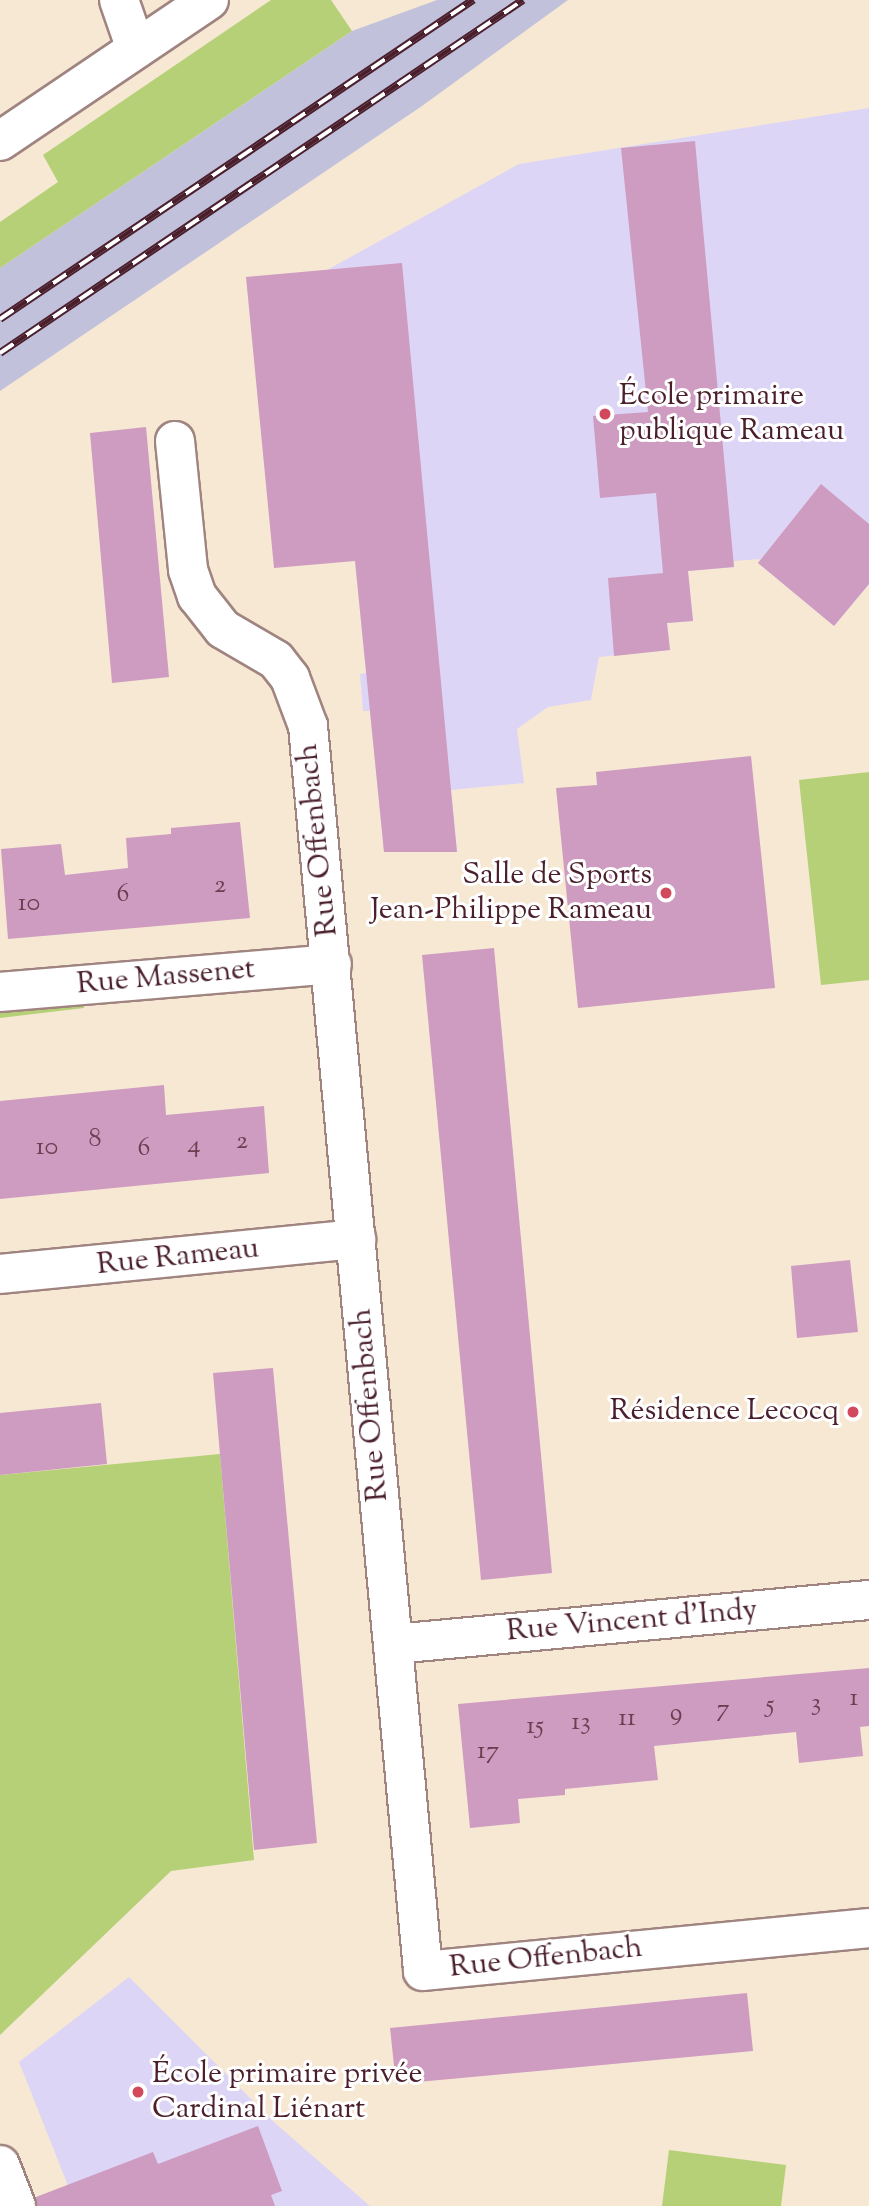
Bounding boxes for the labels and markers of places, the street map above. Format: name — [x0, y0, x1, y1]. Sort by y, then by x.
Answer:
place label: École primaire publique Rameau — [619, 379, 844, 449]
marker: École primaire publique Rameau — [597, 406, 613, 422]
place label: Salle de Sports Jean-Philippe Rameau — [370, 858, 652, 928]
marker: Salle de Sports Jean-Philippe Rameau — [658, 885, 674, 901]
place label: Résidence Lecocq — [610, 1394, 839, 1430]
marker: Résidence Lecocq — [845, 1404, 861, 1420]
place label: École primaire privée Cardinal Liénart — [152, 2057, 422, 2128]
marker: École primaire privée Cardinal Liénart — [130, 2084, 146, 2100]

